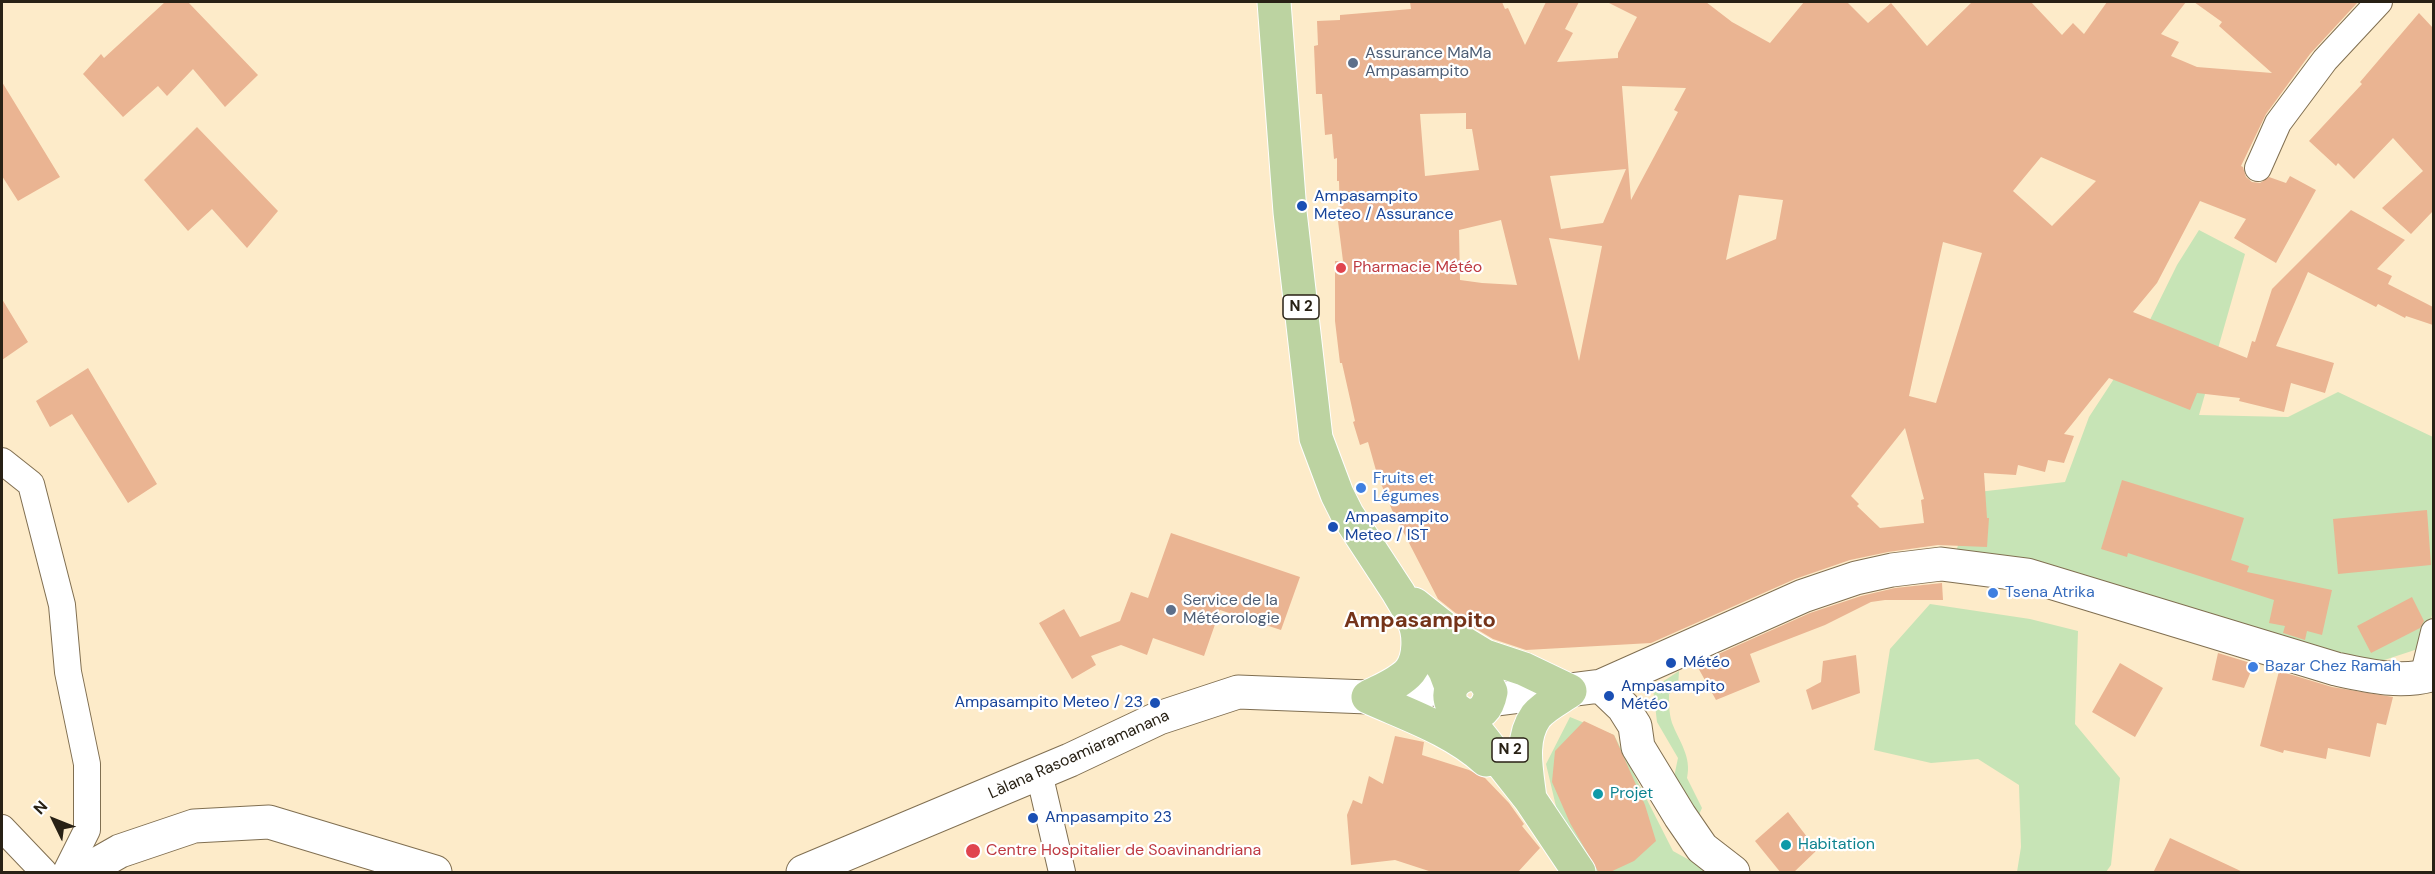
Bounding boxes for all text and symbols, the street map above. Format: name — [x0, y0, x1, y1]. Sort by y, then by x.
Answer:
place label: Assurance MaMa Ampasampito — [1365, 44, 1491, 82]
marker: Assurance MaMa Ampasampito — [1346, 56, 1360, 70]
place label: Ampasampito Meteo / Assurance — [1314, 187, 1454, 225]
marker: Ampasampito Meteo / Assurance — [1295, 199, 1309, 213]
place label: Pharmacie Météo — [1353, 258, 1482, 278]
marker: Pharmacie Météo — [1334, 261, 1348, 275]
road number: N 2 — [1283, 295, 1319, 319]
place label: Fruits et Légumes — [1373, 469, 1440, 507]
marker: Fruits et Légumes — [1354, 481, 1368, 495]
place label: Ampasampito Meteo / IST — [1345, 508, 1449, 546]
marker: Ampasampito Meteo / IST — [1326, 520, 1340, 534]
place label: Tsena Atrika — [2005, 583, 2095, 603]
marker: Tsena Atrika — [1986, 586, 2000, 600]
place label: Service de la Météorologie — [1183, 591, 1280, 629]
marker: Service de la Météorologie — [1164, 603, 1178, 617]
district label: Ampasampito — [1344, 608, 1496, 634]
place label: Météo — [1683, 653, 1730, 673]
marker: Météo — [1664, 656, 1678, 670]
place label: Bazar Chez Ramah — [2265, 657, 2401, 677]
marker: Bazar Chez Ramah — [2246, 660, 2260, 674]
place label: Ampasampito Météo — [1621, 677, 1725, 715]
marker: Ampasampito Météo — [1602, 689, 1616, 703]
place label: Ampasampito Meteo / 23 — [954, 693, 1143, 713]
marker: Ampasampito Meteo / 23 — [1148, 696, 1162, 710]
street label: Làlana Rasoamiaramanana — [986, 706, 1172, 804]
road number: N 2 — [1492, 738, 1528, 762]
place label: Projet — [1610, 784, 1653, 804]
marker: Projet — [1591, 787, 1605, 801]
north arrow — [24, 790, 84, 850]
text: N — [29, 796, 52, 819]
place label: Ampasampito 23 — [1045, 808, 1172, 828]
marker: Ampasampito 23 — [1026, 811, 1040, 825]
place label: Habitation — [1798, 835, 1875, 855]
marker: Habitation — [1779, 838, 1793, 852]
place label: Centre Hospitalier de Soavinandriana — [986, 841, 1261, 861]
marker: Centre Hospitalier de Soavinandriana — [964, 842, 982, 860]

